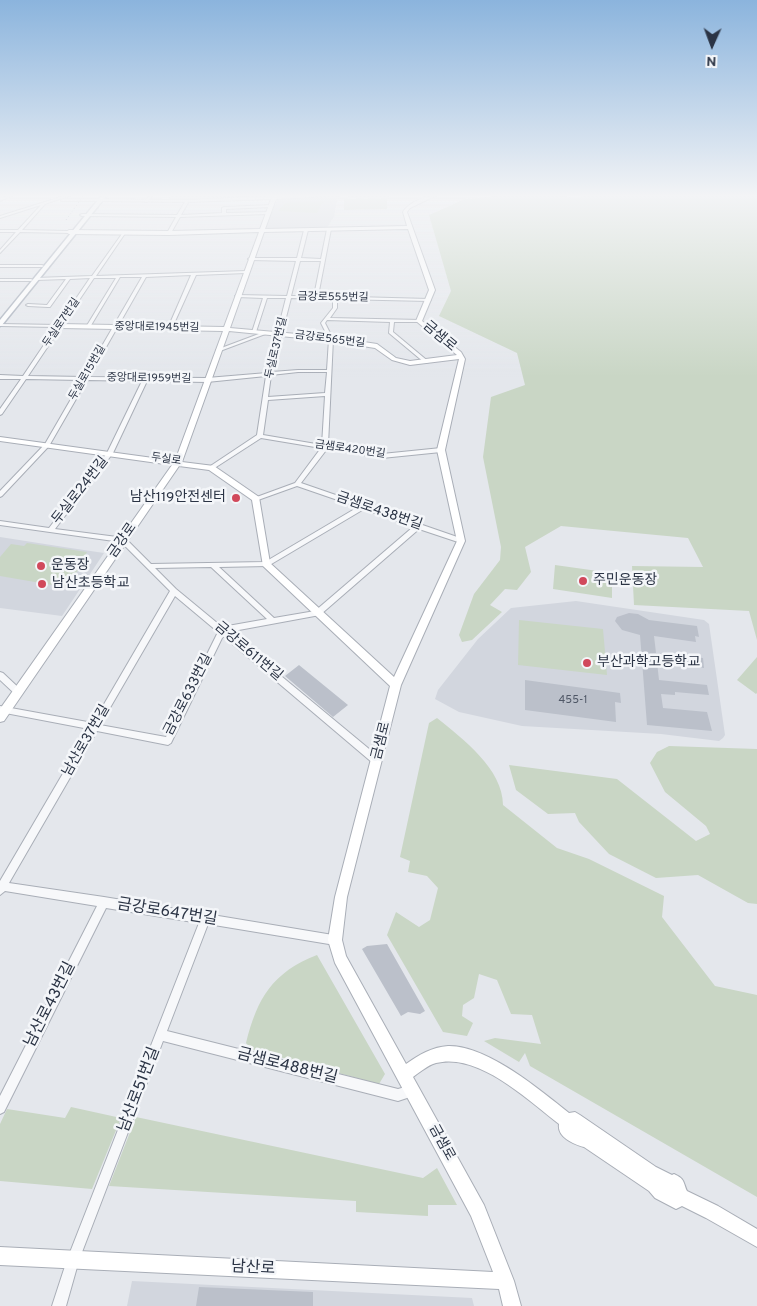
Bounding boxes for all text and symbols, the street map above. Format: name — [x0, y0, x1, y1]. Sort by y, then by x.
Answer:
north arrow — [687, 20, 737, 70]
text: N — [706, 52, 717, 69]
street label: 금강로555번길 — [297, 291, 369, 305]
street label: 두실로7번길 — [41, 296, 83, 350]
street label: 두실로37번길 — [263, 316, 291, 380]
street label: 금샘로 — [419, 318, 459, 356]
street label: 중앙대로1945번길 — [114, 321, 200, 335]
street label: 금강로565번길 — [294, 329, 366, 351]
street label: 두실로15번길 — [67, 343, 109, 403]
street label: 중앙대로1959번길 — [107, 372, 191, 386]
street label: 금샘로420번길 — [314, 439, 386, 461]
street label: 두실로 — [150, 451, 182, 469]
street label: 두실로24번길 — [49, 454, 113, 528]
street label: 금샘로438번길 — [334, 489, 424, 535]
place label: 남산119안전센터 — [130, 490, 226, 506]
marker: 남산119안전센터 — [230, 492, 242, 504]
street label: 금강로 — [105, 520, 141, 562]
place label: 운동장 — [51, 558, 90, 574]
marker: 운동장 — [35, 560, 47, 572]
place label: 주민운동장 — [593, 573, 657, 589]
marker: 주민운동장 — [577, 575, 589, 587]
place label: 남산초등학교 — [52, 576, 129, 592]
marker: 남산초등학교 — [36, 578, 48, 590]
street label: 금강로611번길 — [211, 619, 285, 685]
street label: 금강로633번길 — [161, 651, 217, 739]
place label: 부산과학고등학교 — [597, 655, 700, 671]
marker: 부산과학고등학교 — [581, 657, 593, 669]
house number: 455-1 — [559, 694, 587, 708]
street label: 남산로37번길 — [60, 702, 114, 780]
street label: 금샘로 — [369, 720, 395, 762]
street label: 금강로647번길 — [115, 896, 219, 930]
street label: 남산로43번길 — [21, 959, 81, 1051]
street label: 남산로51번길 — [115, 1045, 165, 1135]
street label: 금샘로488번길 — [235, 1045, 339, 1089]
street label: 금샘로 — [424, 1122, 458, 1164]
street label: 남산로 — [230, 1258, 276, 1280]

